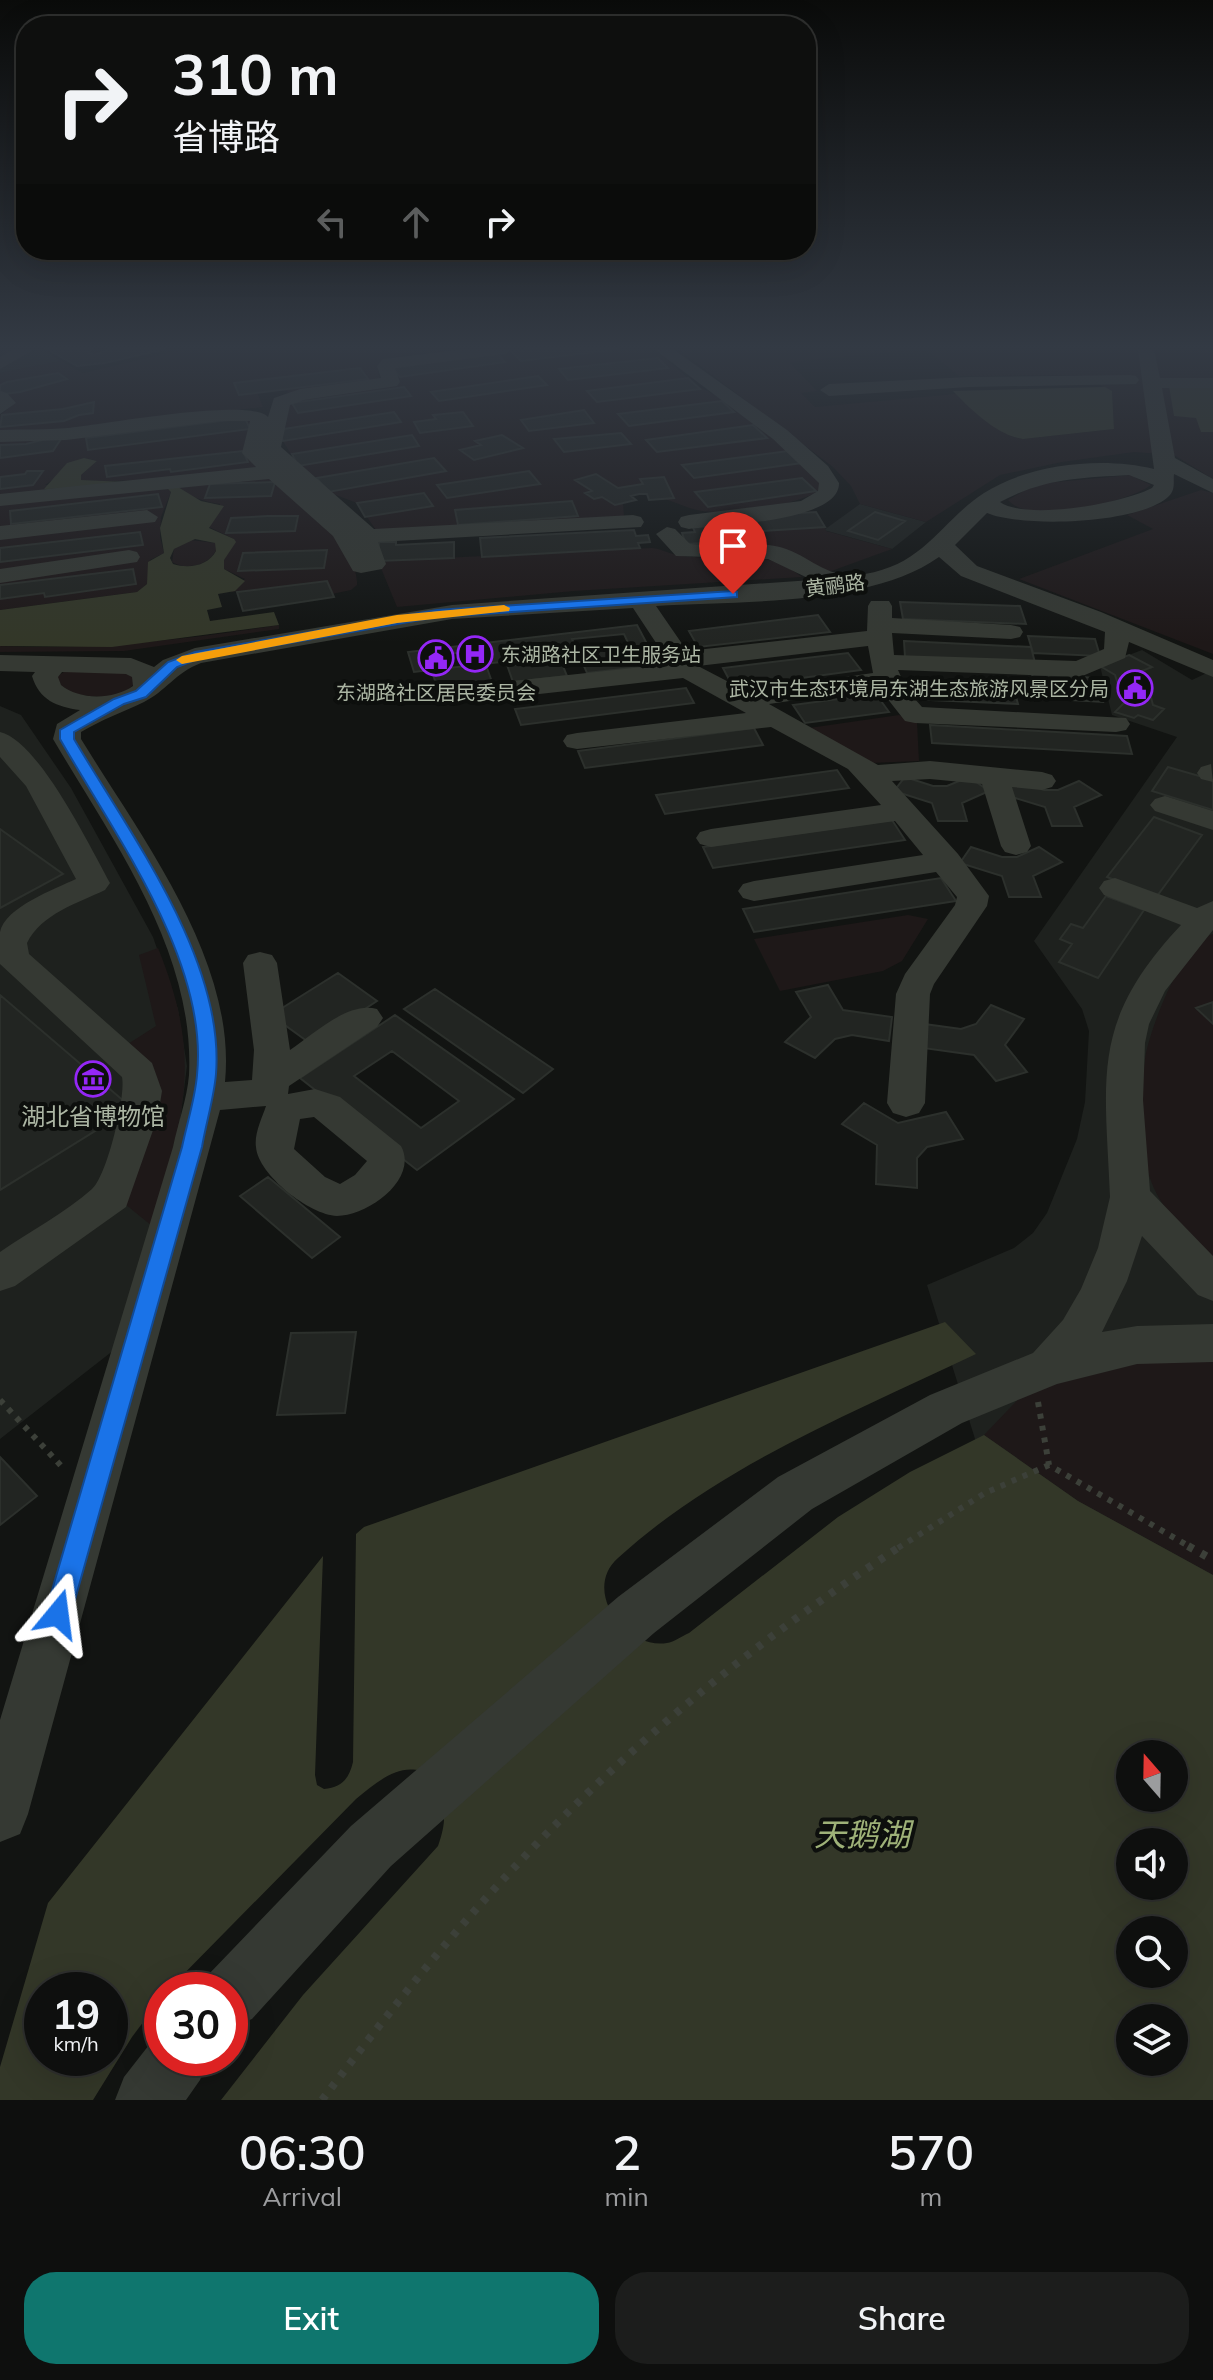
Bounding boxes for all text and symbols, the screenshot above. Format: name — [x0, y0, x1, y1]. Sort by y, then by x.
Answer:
text: 310 m — [172, 39, 339, 109]
icon: right — [40, 48, 144, 152]
text: 省博路 — [172, 114, 280, 159]
icon: left — [310, 200, 354, 244]
icon: ahead — [394, 200, 438, 244]
icon: right — [478, 200, 522, 244]
pin — [699, 512, 767, 594]
icon: arrive — [711, 524, 755, 568]
street label: 黄鹂路 — [804, 569, 866, 601]
hospital icon: 东湖路社区卫生服务站 — [456, 635, 494, 673]
public building icon: 东湖路社区居民委员会 — [417, 639, 455, 677]
place label: 东湖路社区卫生服务站 — [501, 642, 701, 667]
public building icon: 武汉市生态环境局东湖生态旅游风景区分局 — [1116, 669, 1154, 707]
place label: 武汉市生态环境局东湖生态旅游风景区分局 — [729, 676, 1109, 701]
place label: 东湖路社区居民委员会 — [336, 680, 536, 705]
museum icon: 湖北省博物馆 — [74, 1060, 112, 1098]
place label: 湖北省博物馆 — [21, 1101, 165, 1131]
position arrow — [16, 1572, 100, 1656]
north arrow — [1116, 1740, 1188, 1812]
map controls — [1116, 1740, 1188, 2076]
water label: 天鹅湖 — [814, 1814, 915, 1854]
button: sound — [1116, 1828, 1188, 1900]
button: search — [1116, 1916, 1188, 1988]
speed limit sign: 30 — [144, 1972, 248, 2076]
text: 19 — [52, 1989, 100, 2039]
button: layers — [1116, 2004, 1188, 2076]
text: km/h — [53, 2031, 99, 2056]
text: 06:30 — [239, 2122, 366, 2182]
text: 2 — [612, 2122, 641, 2182]
text: 570 — [888, 2122, 974, 2182]
text: Arrival — [262, 2180, 342, 2213]
text: min — [604, 2180, 649, 2213]
text: m — [919, 2180, 942, 2213]
button: Exit — [24, 2272, 599, 2364]
button: Share — [615, 2272, 1189, 2364]

